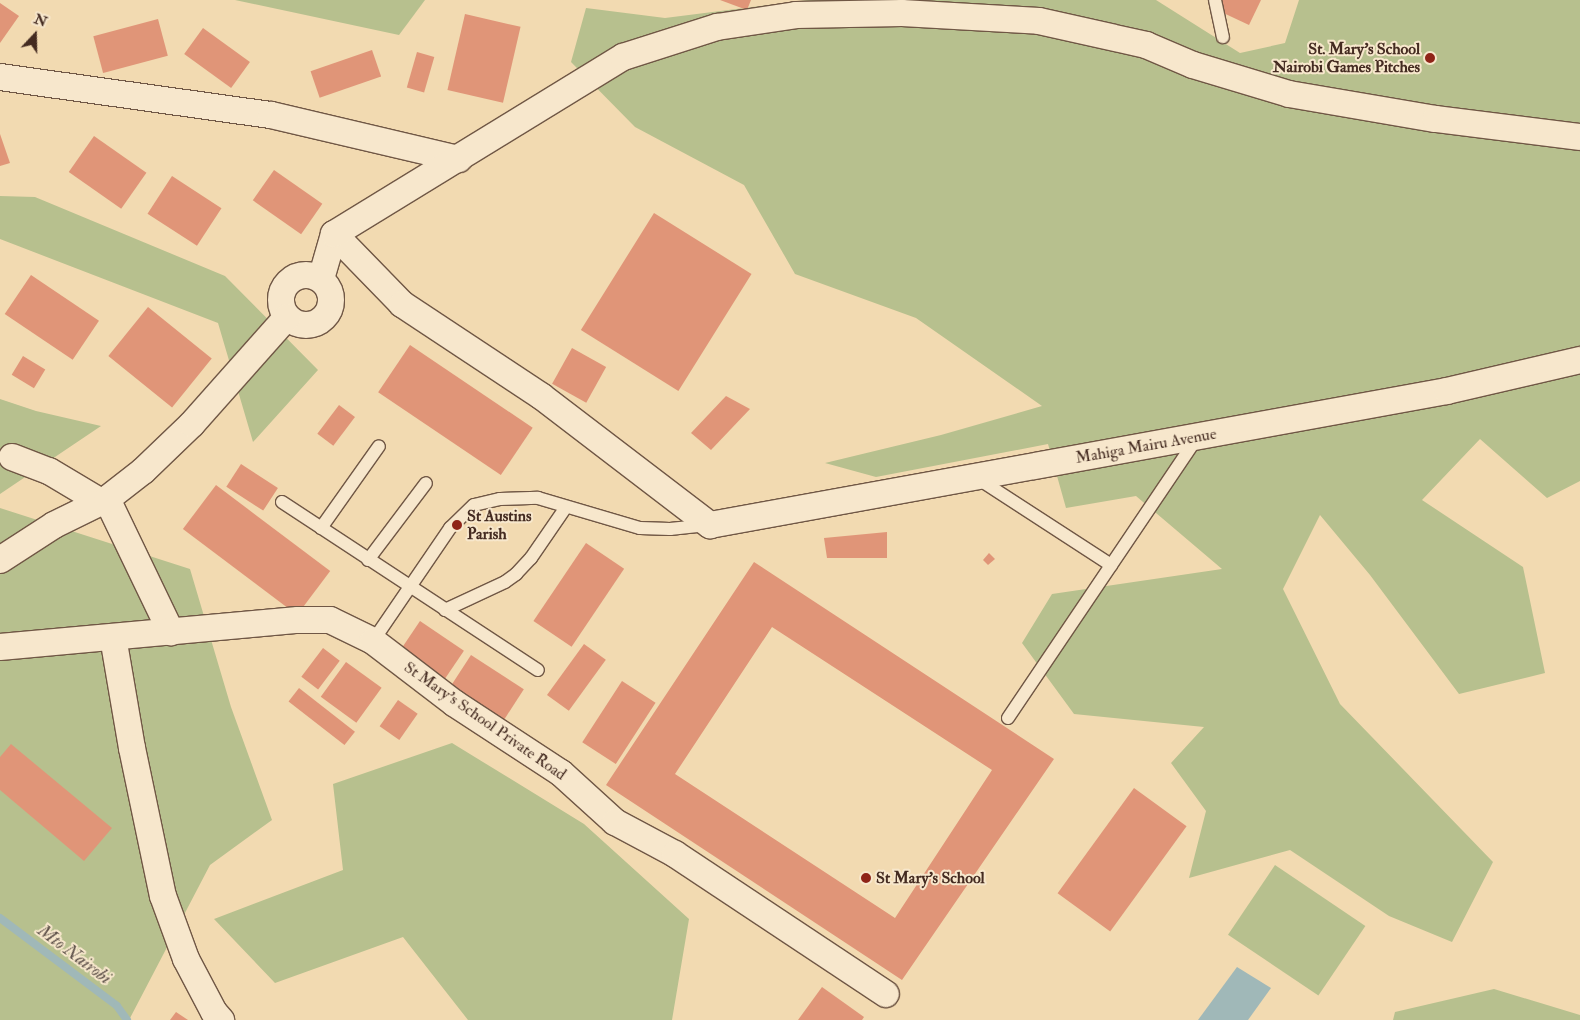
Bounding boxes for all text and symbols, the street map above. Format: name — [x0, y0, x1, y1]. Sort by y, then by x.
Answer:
north arrow — [10, 10, 60, 60]
text: N — [32, 10, 49, 31]
place label: St. Mary's School Nairobi Games Pitches — [1273, 39, 1420, 77]
marker: St. Mary's School Nairobi Games Pitches — [1424, 52, 1436, 64]
street label: Mahiga Mairu Avenue — [1074, 424, 1218, 468]
place label: St Austins Parish — [467, 506, 531, 544]
marker: St Austins Parish — [451, 519, 463, 531]
street label: St Mary's School Private Road — [400, 658, 570, 784]
place label: St Mary's School — [876, 868, 985, 888]
marker: St Mary's School — [860, 872, 872, 884]
water label: Mto Nairobi — [33, 920, 115, 990]

